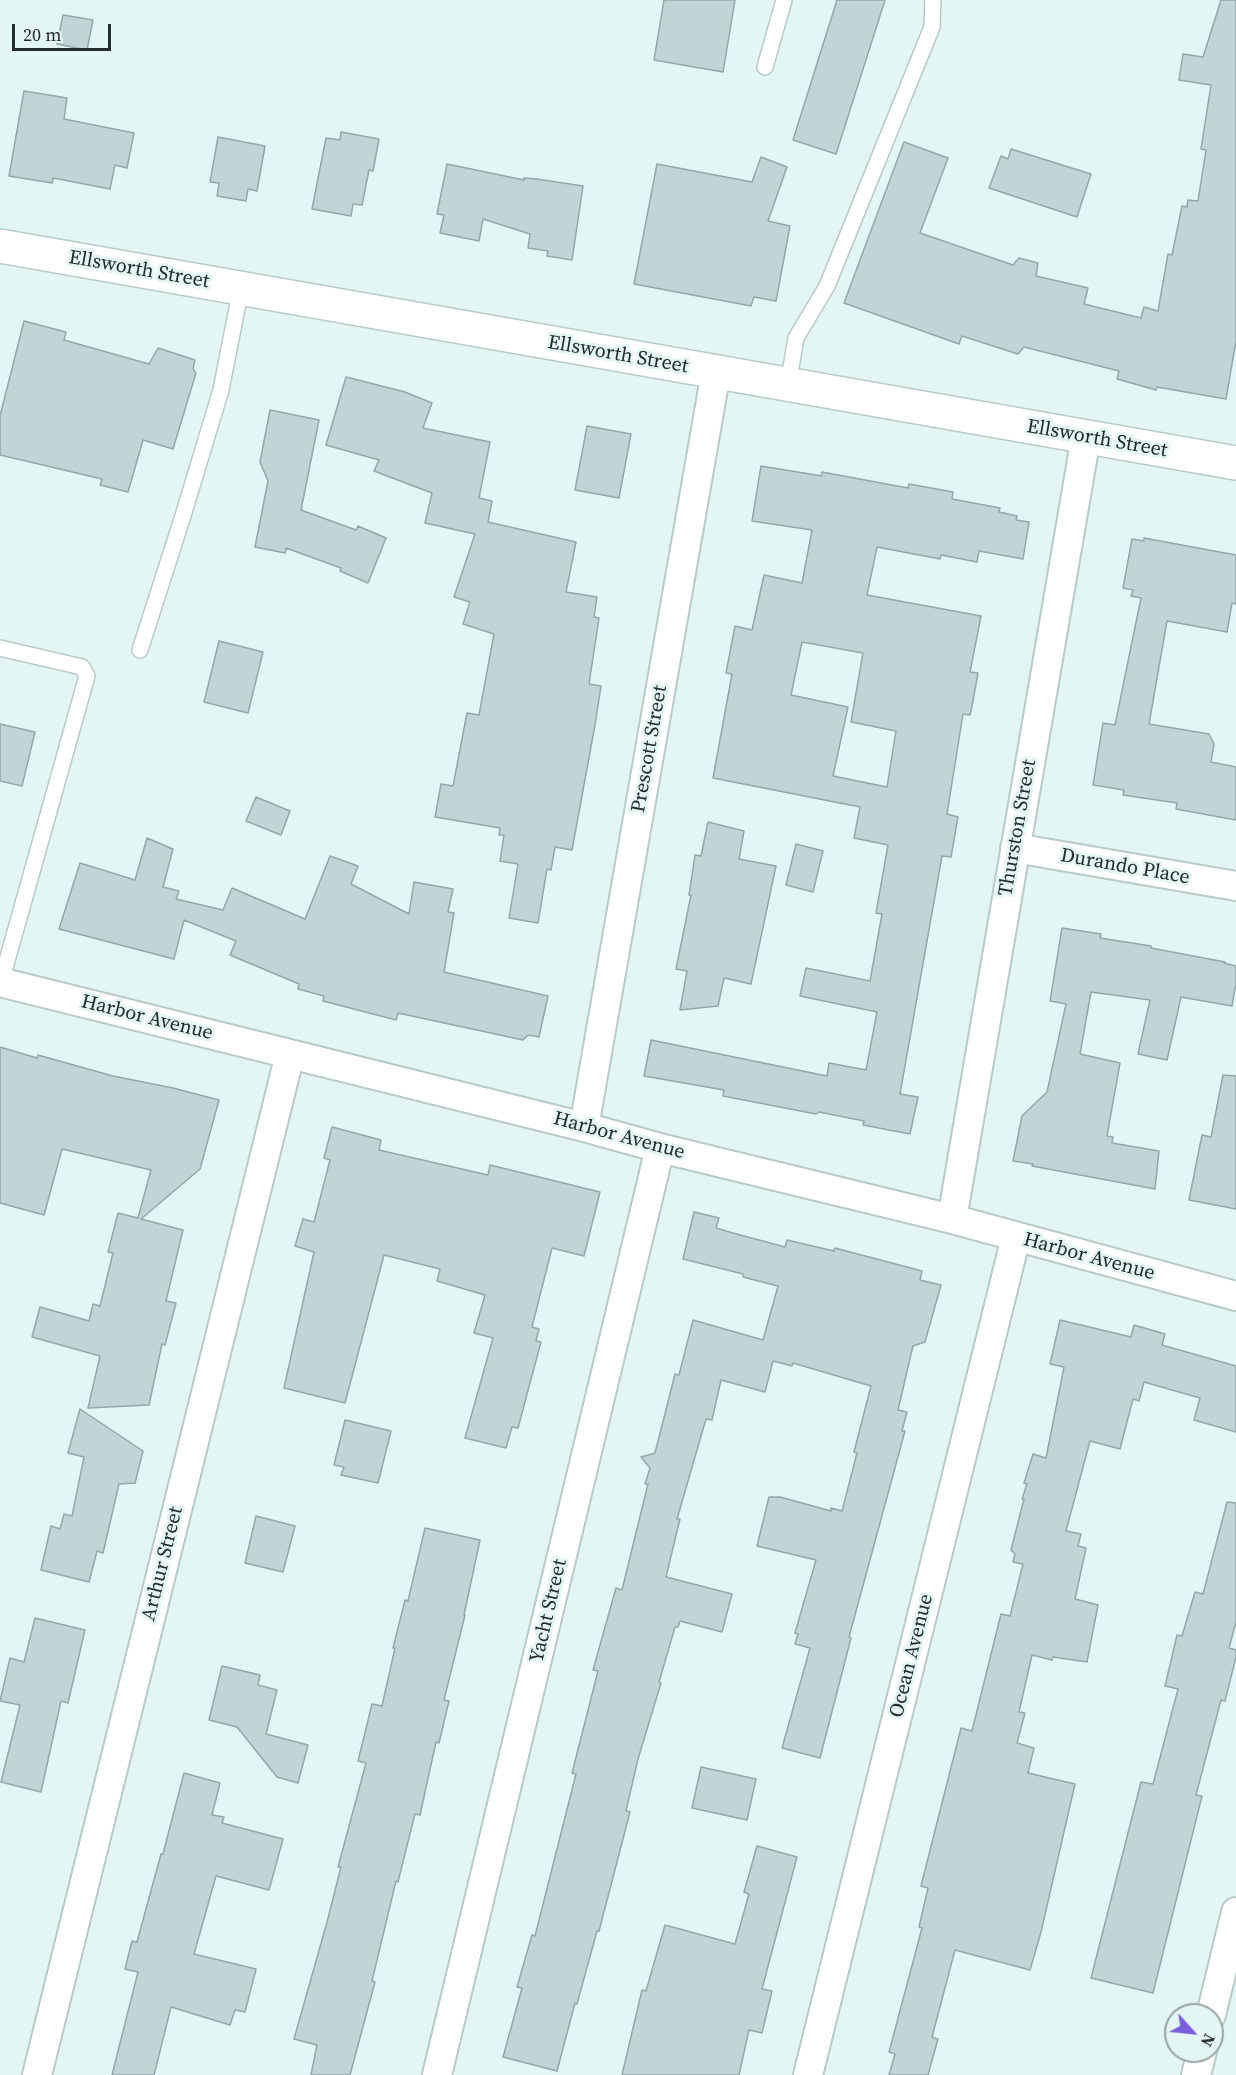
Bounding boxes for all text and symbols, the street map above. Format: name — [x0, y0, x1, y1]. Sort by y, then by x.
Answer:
scale bar — [15, 12, 114, 50]
text: 20 m — [23, 22, 61, 47]
street label: Ellsworth Street — [67, 246, 211, 294]
street label: Ellsworth Street — [546, 331, 690, 379]
street label: Ellsworth Street — [1025, 415, 1169, 463]
street label: Prescott Street — [627, 683, 673, 815]
street label: Thurston Street — [994, 758, 1042, 898]
street label: Durando Place — [1058, 844, 1192, 890]
street label: Harbor Avenue — [79, 990, 215, 1046]
street label: Harbor Avenue — [551, 1107, 687, 1165]
street label: Harbor Avenue — [1021, 1228, 1157, 1286]
street label: Arthur Street — [137, 1504, 189, 1624]
street label: Yacht Street — [525, 1557, 573, 1665]
street label: Ocean Avenue — [885, 1592, 939, 1720]
north arrow — [1164, 2003, 1224, 2063]
text: N — [1196, 2030, 1221, 2050]

